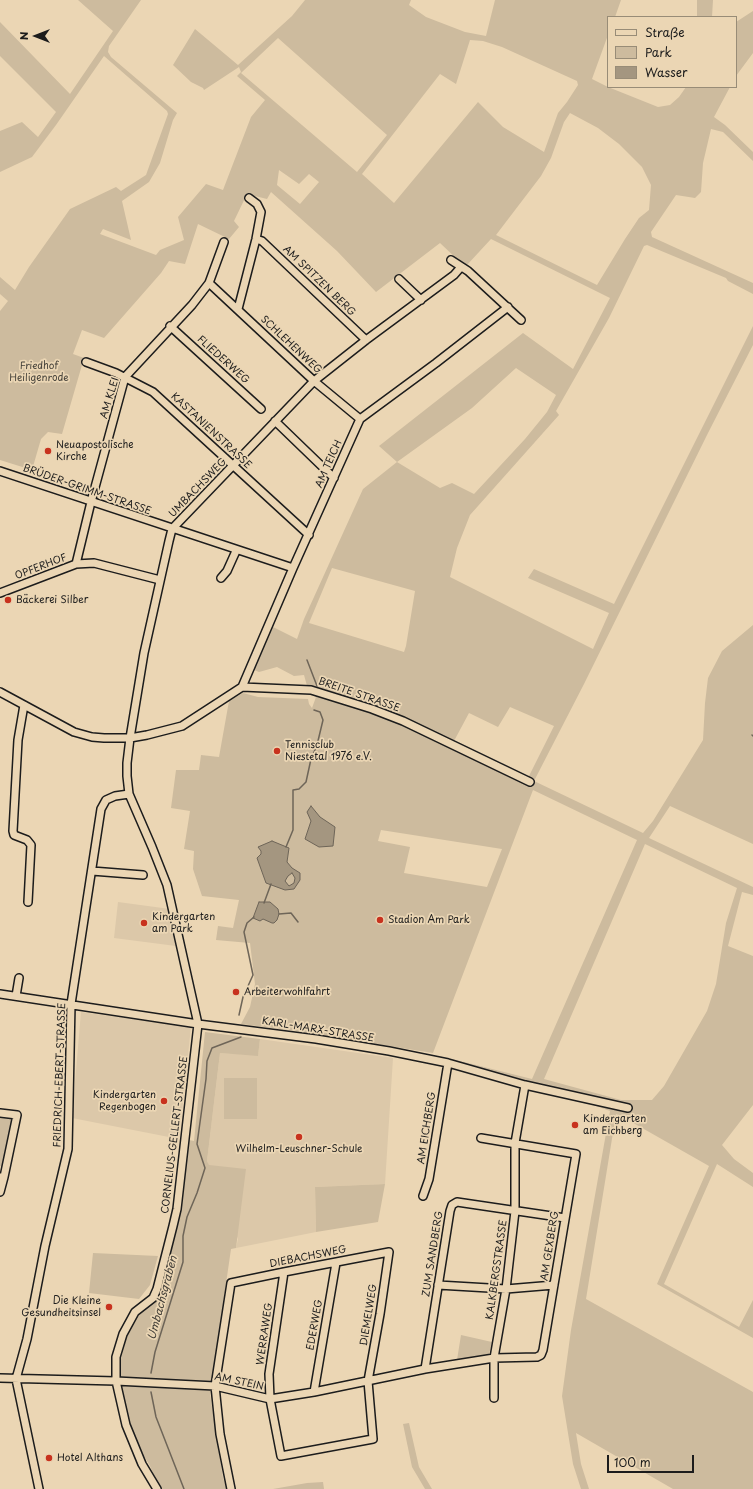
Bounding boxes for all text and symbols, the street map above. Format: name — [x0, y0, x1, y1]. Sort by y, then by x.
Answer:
north arrow — [16, 16, 56, 56]
legend — [607, 16, 737, 88]
text: Straße — [645, 23, 685, 41]
text: N — [15, 32, 32, 40]
text: Park — [645, 43, 672, 61]
text: Wasser — [645, 63, 688, 81]
street label: AM SPITZEN BERG — [280, 243, 358, 319]
street label: SCHLEHENWEG — [258, 314, 324, 376]
street label: FLIEDERWEG — [194, 333, 252, 387]
park label: Friedhof Heiligenrode — [9, 360, 69, 384]
street label: AM KLEI — [98, 376, 122, 420]
street label: KASTANIENSTRASSE — [168, 391, 254, 471]
street label: AM TEICH — [313, 438, 345, 490]
place label: Neuapostolische Kirche — [56, 439, 134, 462]
marker: Neuapostolische Kirche — [43, 446, 53, 456]
street label: UMBACHSWEG — [167, 456, 229, 520]
street label: BRÜDER-GRIMM-STRASSE — [21, 462, 153, 518]
street label: OPFERHOF — [13, 552, 69, 582]
place label: Bäckerei Silber — [16, 594, 88, 606]
marker: Bäckerei Silber — [3, 595, 13, 605]
street label: BREITE STRASSE — [317, 675, 401, 715]
place label: Tennisclub Niestetal 1976 e.V. — [285, 739, 372, 762]
marker: Tennisclub Niestetal 1976 e.V. — [272, 746, 282, 756]
place label: Kindergarten am Park — [152, 911, 215, 934]
place label: Stadion Am Park — [388, 914, 470, 926]
marker: Stadion Am Park — [375, 915, 385, 925]
marker: Kindergarten am Park — [139, 918, 149, 928]
place label: Arbeiterwohlfahrt — [244, 986, 330, 998]
marker: Arbeiterwohlfahrt — [231, 987, 241, 997]
street label: FRIEDRICH-EBERT-STRASSE — [51, 1002, 69, 1148]
street label: KARL-MARX-STRASSE — [261, 1015, 375, 1045]
street label: CORNELIUS-GELLERT-STRASSE — [159, 1056, 191, 1214]
place label: Kindergarten Regenbogen — [93, 1089, 156, 1112]
street label: AM EICHBERG — [415, 1091, 439, 1165]
marker: Kindergarten Regenbogen — [159, 1096, 169, 1106]
place label: Kindergarten am Eichberg — [583, 1113, 646, 1136]
marker: Kindergarten am Eichberg — [570, 1120, 580, 1130]
marker: Wilhelm-Leuschner-Schule — [294, 1132, 304, 1142]
place label: Wilhelm-Leuschner-Schule — [236, 1143, 362, 1155]
street label: ZUM SANDBERG — [420, 1210, 446, 1298]
street label: AM GEXBERG — [539, 1210, 561, 1282]
street label: KALKBERGSTRASSE — [484, 1219, 510, 1321]
street label: DIEBACHSWEG — [269, 1244, 347, 1270]
water label: Umbachsgraben — [145, 1254, 181, 1342]
street label: DIEMELWEG — [358, 1283, 380, 1347]
place label: Die Kleine Gesundheitsinsel — [21, 1295, 101, 1318]
street label: EDERWEG — [305, 1299, 325, 1351]
marker: Die Kleine Gesundheitsinsel — [104, 1302, 114, 1312]
street label: WERRAWEG — [255, 1302, 275, 1366]
street label: AM STEIN — [213, 1371, 265, 1393]
scale bar — [609, 1447, 696, 1473]
place label: Hotel Althans — [57, 1452, 123, 1464]
marker: Hotel Althans — [44, 1453, 54, 1463]
text: 100 m — [614, 1453, 651, 1471]

